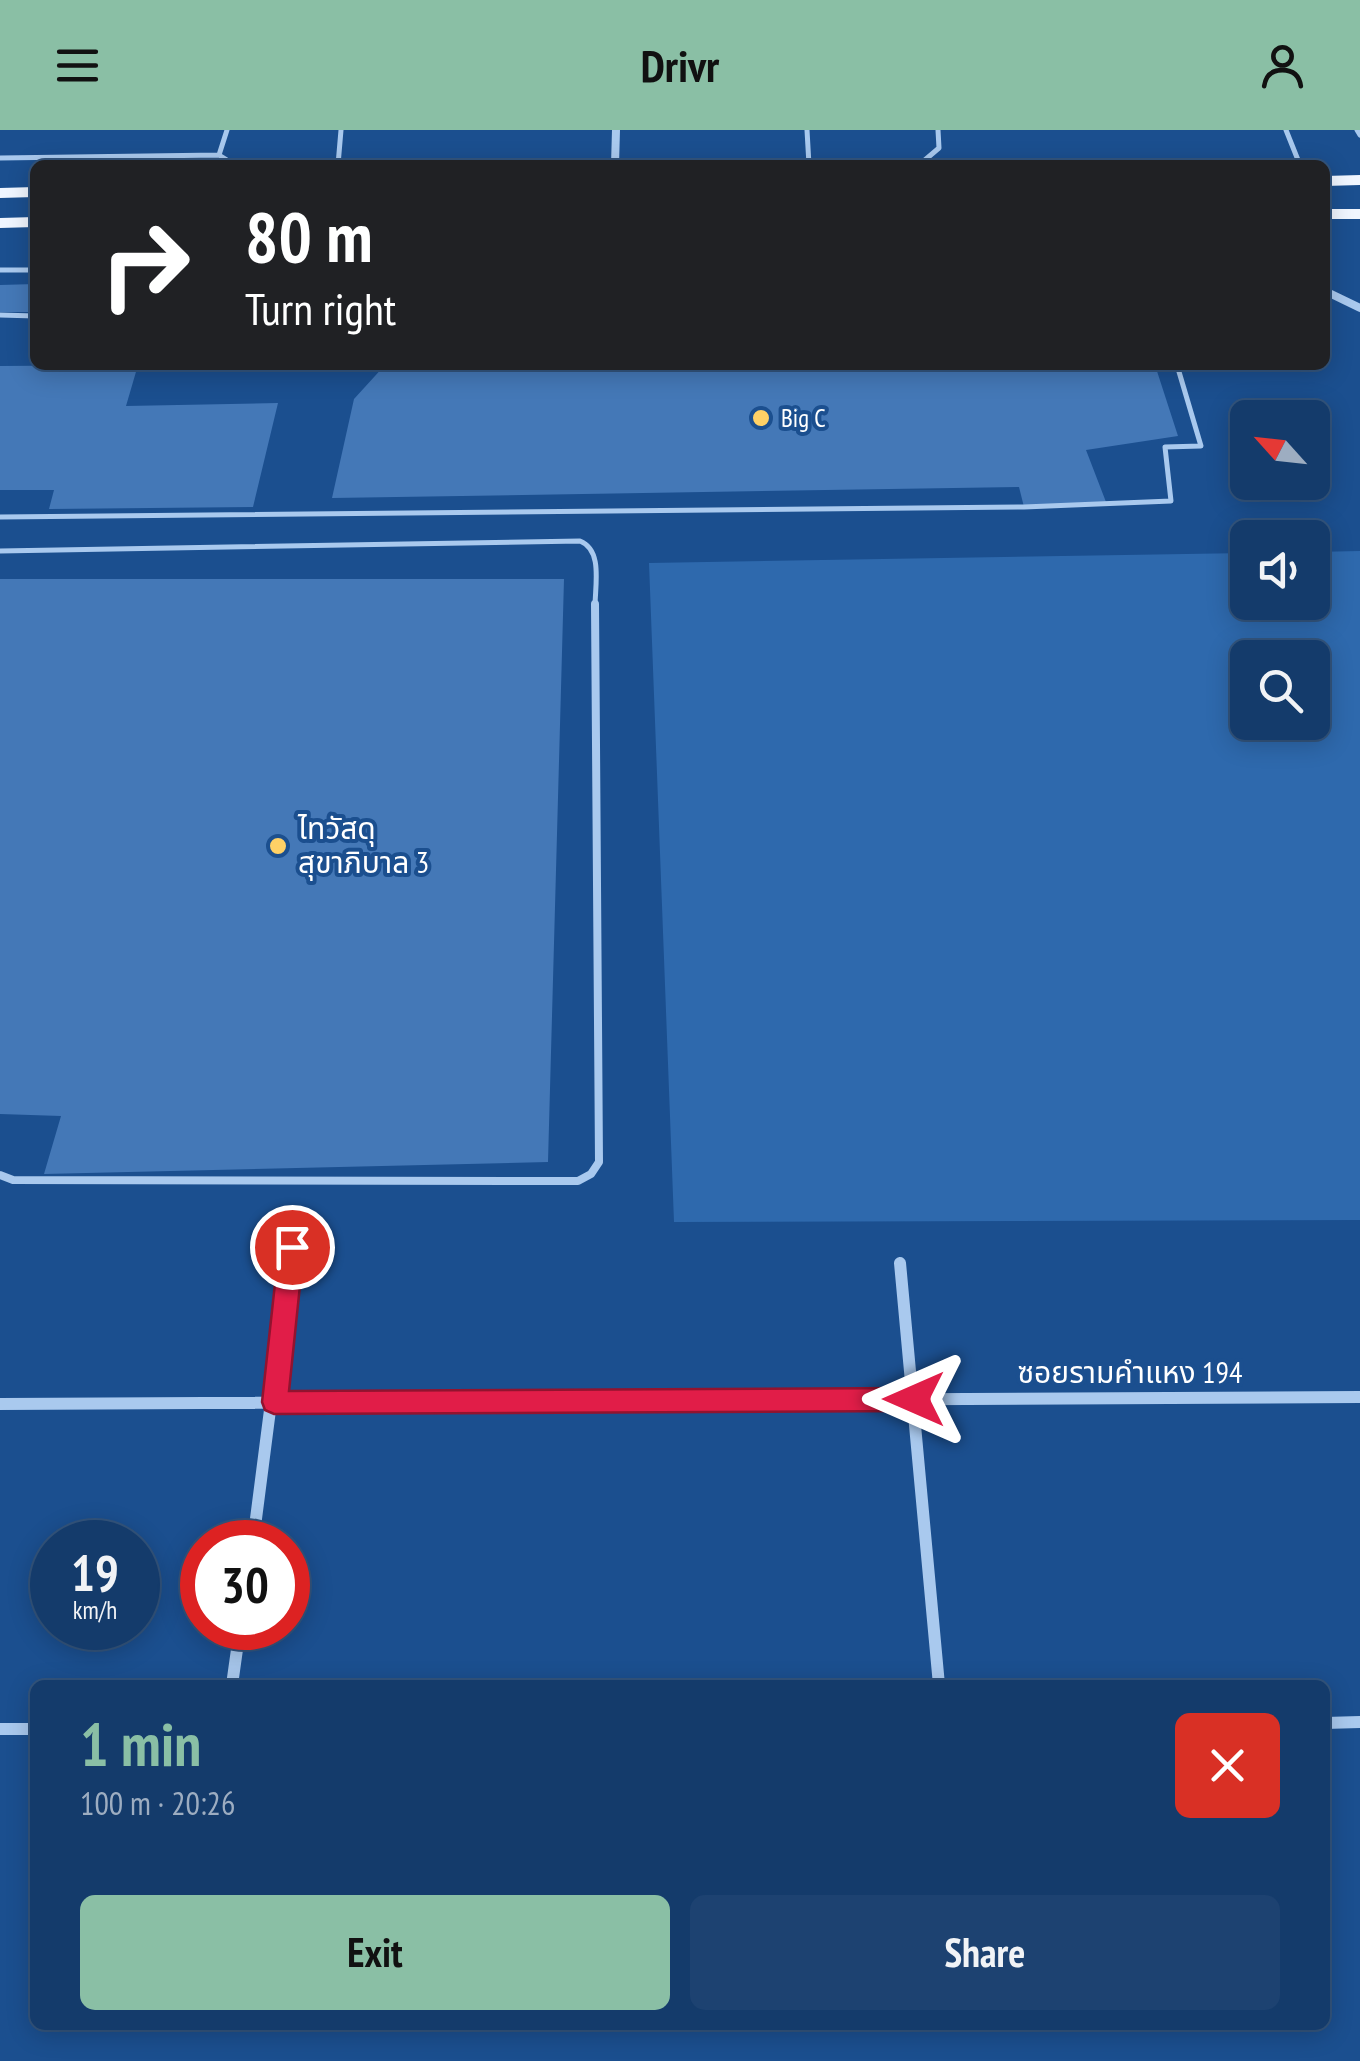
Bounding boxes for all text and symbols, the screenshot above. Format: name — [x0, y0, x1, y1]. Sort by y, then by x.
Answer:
text: Drivr — [641, 36, 719, 94]
icon: menu — [50, 38, 105, 93]
icon: person — [1255, 38, 1310, 93]
text: 80 m — [245, 191, 373, 281]
icon: right — [80, 200, 210, 330]
text: Turn right — [245, 279, 396, 337]
north arrow — [1230, 400, 1330, 500]
map controls — [1230, 400, 1330, 740]
place label: Big C — [781, 402, 826, 434]
marker: Big C — [750, 407, 772, 429]
button: sound — [1230, 520, 1330, 620]
button: search — [1230, 640, 1330, 740]
place label: ไทวัสดุ สุขาภิบาล 3 — [297, 808, 429, 881]
marker: ไทวัสดุ สุขาภิบาล 3 — [267, 835, 289, 857]
pin — [250, 1205, 335, 1290]
icon: arrive — [265, 1220, 320, 1275]
position arrow — [862, 1347, 966, 1451]
street label: ซอยรามคำแหง 194 — [1017, 1352, 1243, 1391]
speed limit sign: 30 — [180, 1520, 310, 1650]
text: 19 — [71, 1540, 119, 1605]
text: km/h — [73, 1594, 117, 1626]
text: 1 min — [80, 1705, 201, 1783]
button: close — [1175, 1713, 1280, 1818]
text: 100 m · 20:26 — [80, 1782, 235, 1824]
button: Exit — [80, 1895, 670, 2010]
button: Share — [690, 1895, 1280, 2010]

